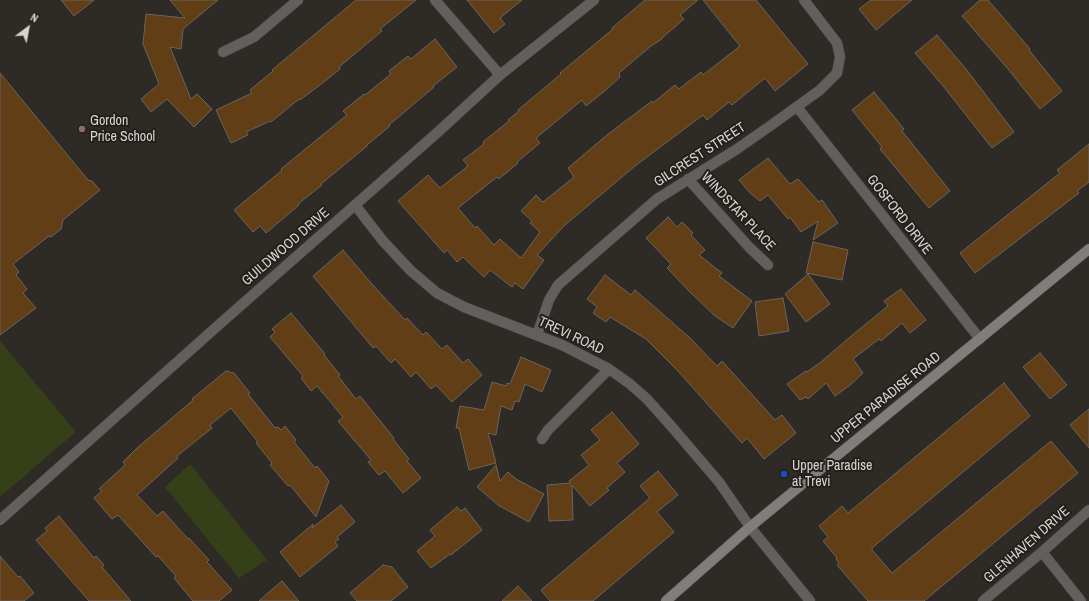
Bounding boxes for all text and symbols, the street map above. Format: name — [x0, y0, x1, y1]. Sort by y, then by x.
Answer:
north arrow — [8, 8, 48, 48]
text: N — [28, 10, 41, 25]
place label: Gordon Price School — [90, 113, 155, 146]
street label: GILCREST STREET — [651, 119, 749, 191]
marker: Gordon Price School — [77, 124, 87, 134]
street label: WINDSTAR PLACE — [697, 169, 779, 255]
street label: GOSFORD DRIVE — [863, 172, 935, 258]
street label: GUILDWOOD DRIVE — [239, 204, 333, 290]
street label: TREVI ROAD — [536, 314, 606, 358]
street label: UPPER PARADISE ROAD — [828, 349, 944, 447]
place label: Upper Paradise at Trevi — [792, 458, 872, 490]
marker: Upper Paradise at Trevi — [779, 469, 789, 479]
street label: GLENHAVEN DRIVE — [981, 503, 1073, 587]

